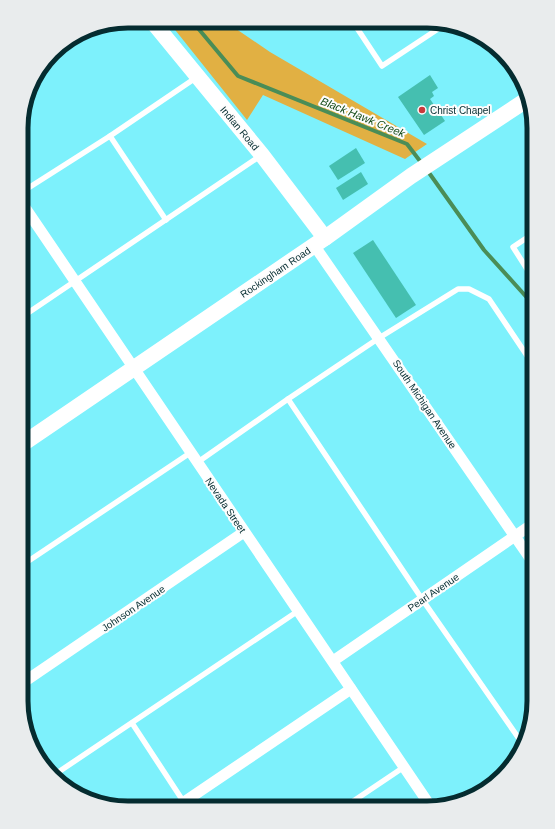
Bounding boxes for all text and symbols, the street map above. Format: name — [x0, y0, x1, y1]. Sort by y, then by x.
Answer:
water label: Black Hawk Creek — [319, 95, 407, 140]
street label: Indian Road — [218, 104, 261, 153]
marker: Christ Chapel — [417, 105, 427, 115]
place label: Christ Chapel — [430, 105, 491, 116]
street label: Rockingham Road — [238, 245, 312, 300]
street label: South Michigan Avenue — [391, 358, 459, 451]
street label: Nevada Street — [203, 476, 248, 535]
street label: Pearl Avenue — [406, 571, 461, 614]
street label: Johnson Avenue — [100, 583, 167, 634]

